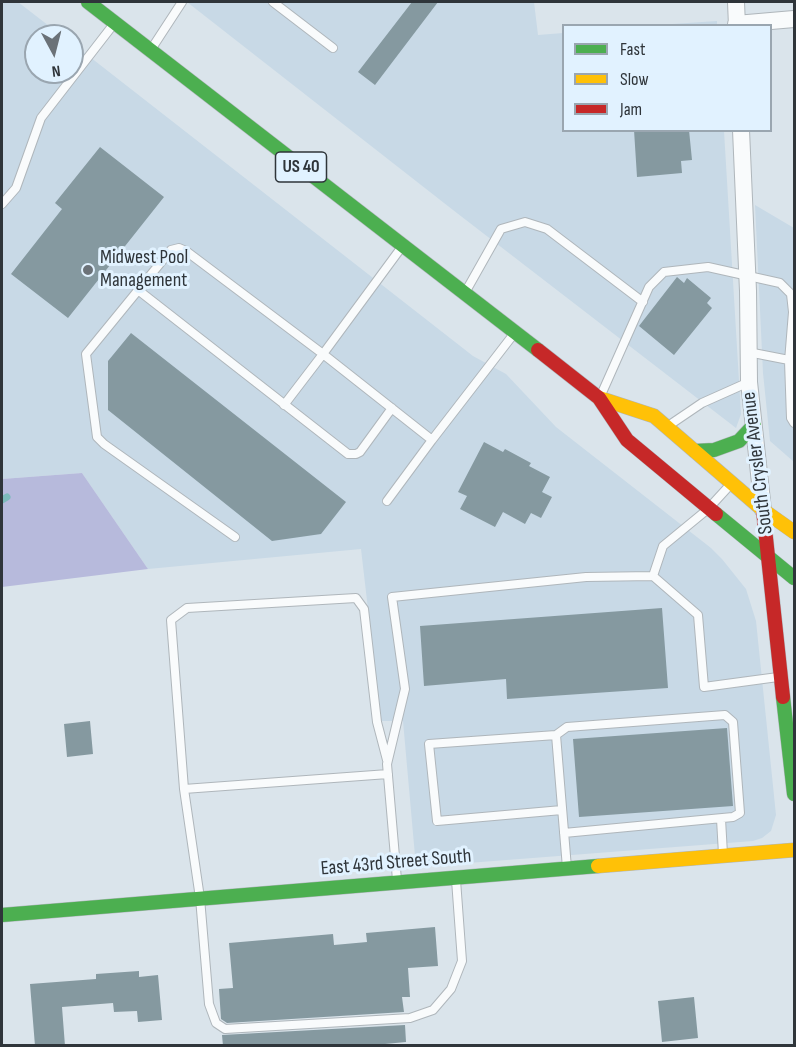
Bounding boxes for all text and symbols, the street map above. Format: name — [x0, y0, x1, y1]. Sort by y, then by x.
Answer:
north arrow — [24, 24, 84, 84]
legend — [562, 24, 772, 132]
text: Fast — [620, 39, 645, 60]
text: N — [51, 60, 61, 80]
text: Slow — [620, 69, 649, 90]
text: Jam — [620, 99, 642, 120]
road number: US 40 — [276, 152, 326, 182]
place label: Midwest Pool Management — [100, 246, 188, 293]
marker: Midwest Pool Management — [81, 263, 95, 277]
street label: South Crysler Avenue — [737, 391, 779, 535]
street label: East 43rd Street South — [320, 844, 472, 882]

